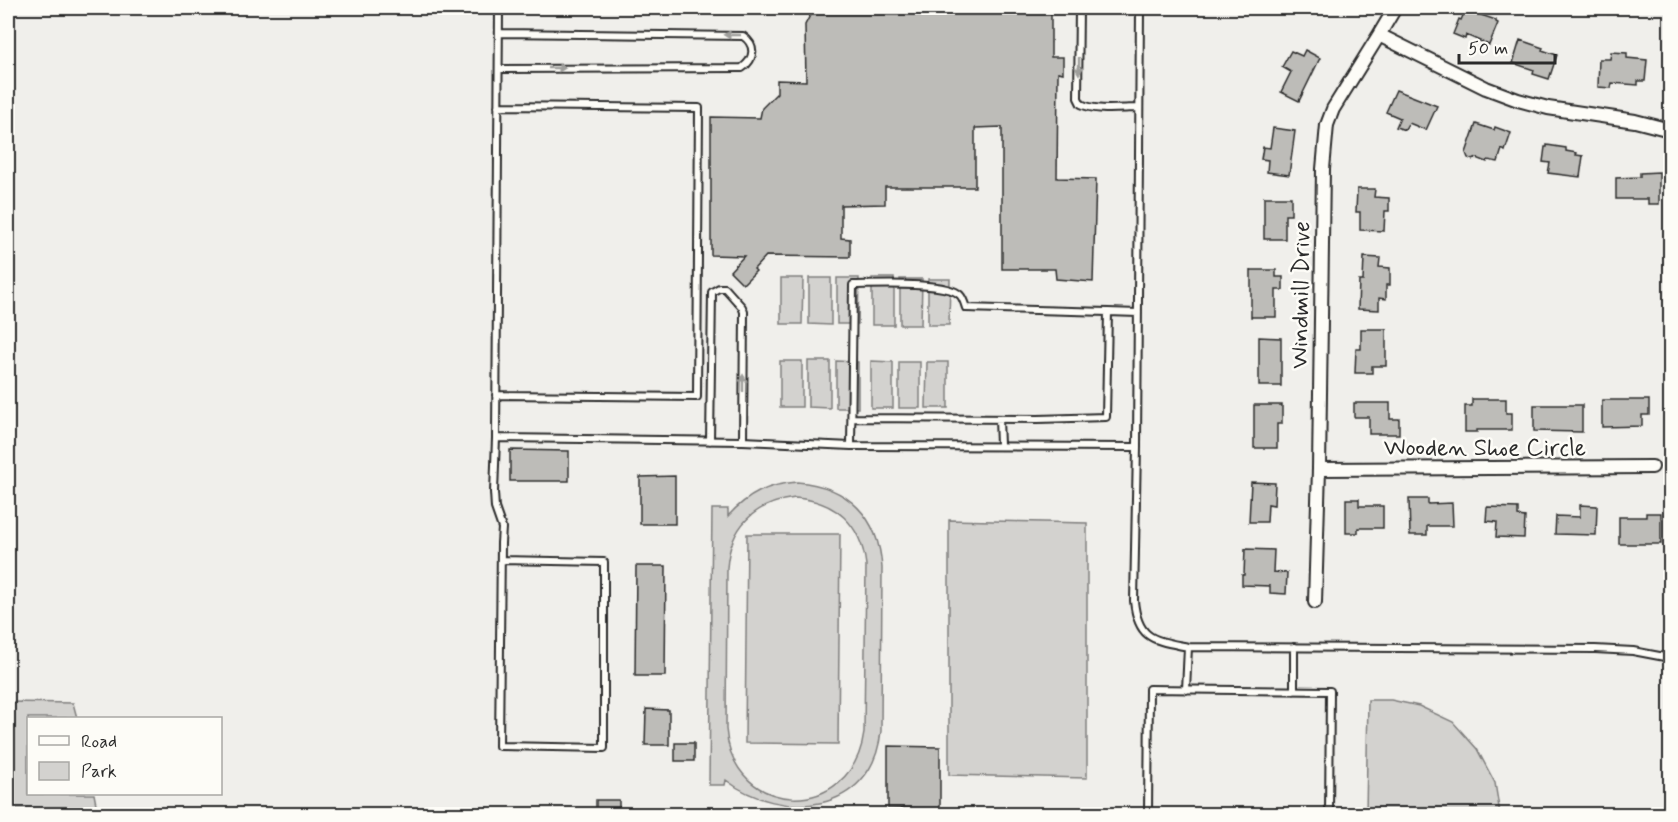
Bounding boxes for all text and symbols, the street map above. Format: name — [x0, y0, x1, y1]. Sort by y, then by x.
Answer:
scale bar — [1459, 27, 1555, 65]
one-way arrow — [722, 31, 741, 40]
text: 50 m — [1468, 37, 1508, 61]
one-way arrow — [1074, 56, 1084, 75]
one-way arrow — [548, 63, 567, 73]
street label: Windmill Drive — [1285, 221, 1318, 369]
one-way arrow — [738, 373, 748, 392]
street label: Wooden Shoe Circle — [1384, 433, 1586, 464]
legend — [27, 717, 222, 795]
text: Road — [81, 730, 117, 754]
text: Park — [81, 760, 117, 784]

